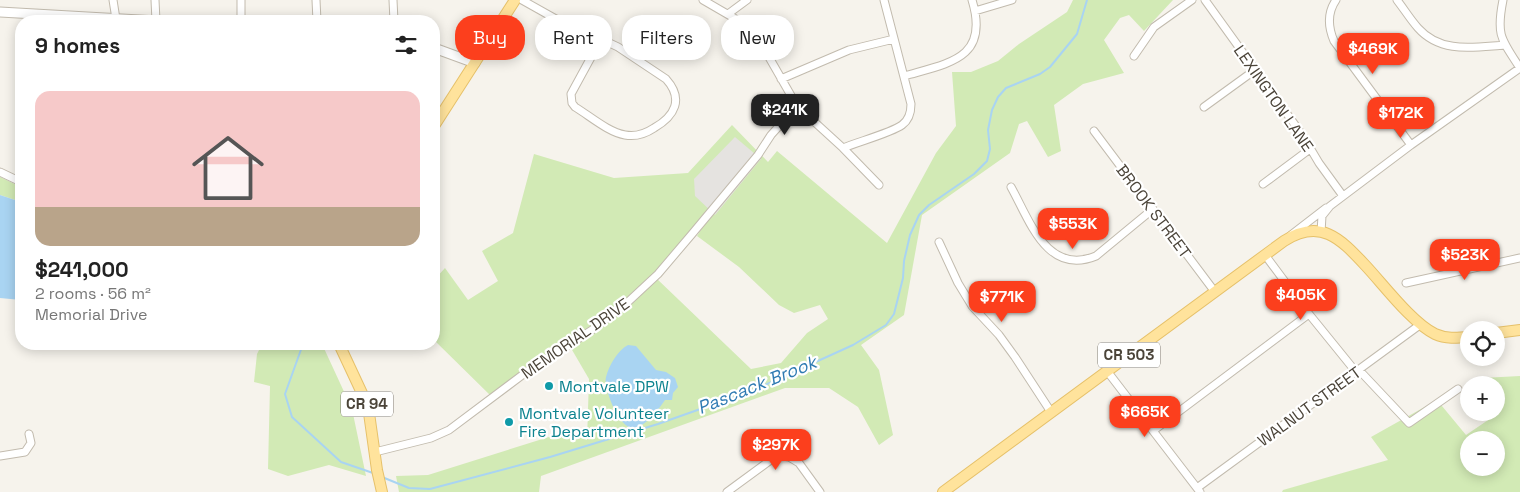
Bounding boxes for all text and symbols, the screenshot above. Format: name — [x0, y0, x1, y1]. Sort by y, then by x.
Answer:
chip: Buy — [455, 15, 525, 60]
chip: Rent — [535, 15, 612, 60]
chip: Filters — [622, 15, 711, 60]
chip: New — [721, 15, 794, 60]
icon: filters — [392, 31, 420, 59]
text: 9 homes — [35, 32, 120, 59]
pin: $469K — [1338, 32, 1408, 75]
text: $469K — [1348, 38, 1398, 59]
street label: LEXINGTON LANE — [1229, 41, 1318, 156]
pin: $241K — [750, 94, 820, 136]
pin: $172K — [1366, 96, 1436, 139]
text: $241K — [762, 99, 808, 120]
text: $172K — [1378, 102, 1424, 123]
icon: home — [183, 123, 273, 213]
street label: BROOK STREET — [1111, 160, 1196, 262]
pin: $553K — [1038, 208, 1108, 250]
text: $553K — [1049, 213, 1097, 234]
pin: $523K — [1430, 238, 1500, 281]
text: $523K — [1441, 244, 1489, 265]
text: $241,000 — [35, 256, 129, 283]
pin: $405K — [1266, 278, 1336, 321]
pin: $771K — [967, 280, 1037, 323]
text: 2 rooms · 56 m² — [35, 283, 151, 304]
text: $405K — [1276, 284, 1326, 305]
text: $771K — [980, 286, 1024, 307]
street label: MEMORIAL DRIVE — [517, 293, 634, 384]
text: Memorial Drive — [35, 304, 147, 325]
map controls — [1460, 321, 1505, 476]
button: locate — [1460, 321, 1505, 366]
road number: CR 503 — [1098, 342, 1160, 368]
water label: Pascack Brook — [694, 349, 822, 419]
street label: WALNUT STREET — [1253, 362, 1365, 451]
place label: Montvale DPW — [559, 376, 669, 397]
button: + — [1460, 376, 1505, 421]
marker: Montvale DPW — [543, 380, 555, 392]
road number: CR 94 — [341, 392, 393, 416]
pin: $665K — [1110, 396, 1180, 438]
text: $665K — [1120, 401, 1170, 422]
place label: Montvale Volunteer Fire Department — [519, 403, 669, 442]
marker: Montvale Volunteer Fire Department — [503, 416, 515, 428]
pin: $297K — [741, 428, 811, 471]
button: − — [1460, 431, 1505, 476]
text: $297K — [752, 434, 800, 455]

